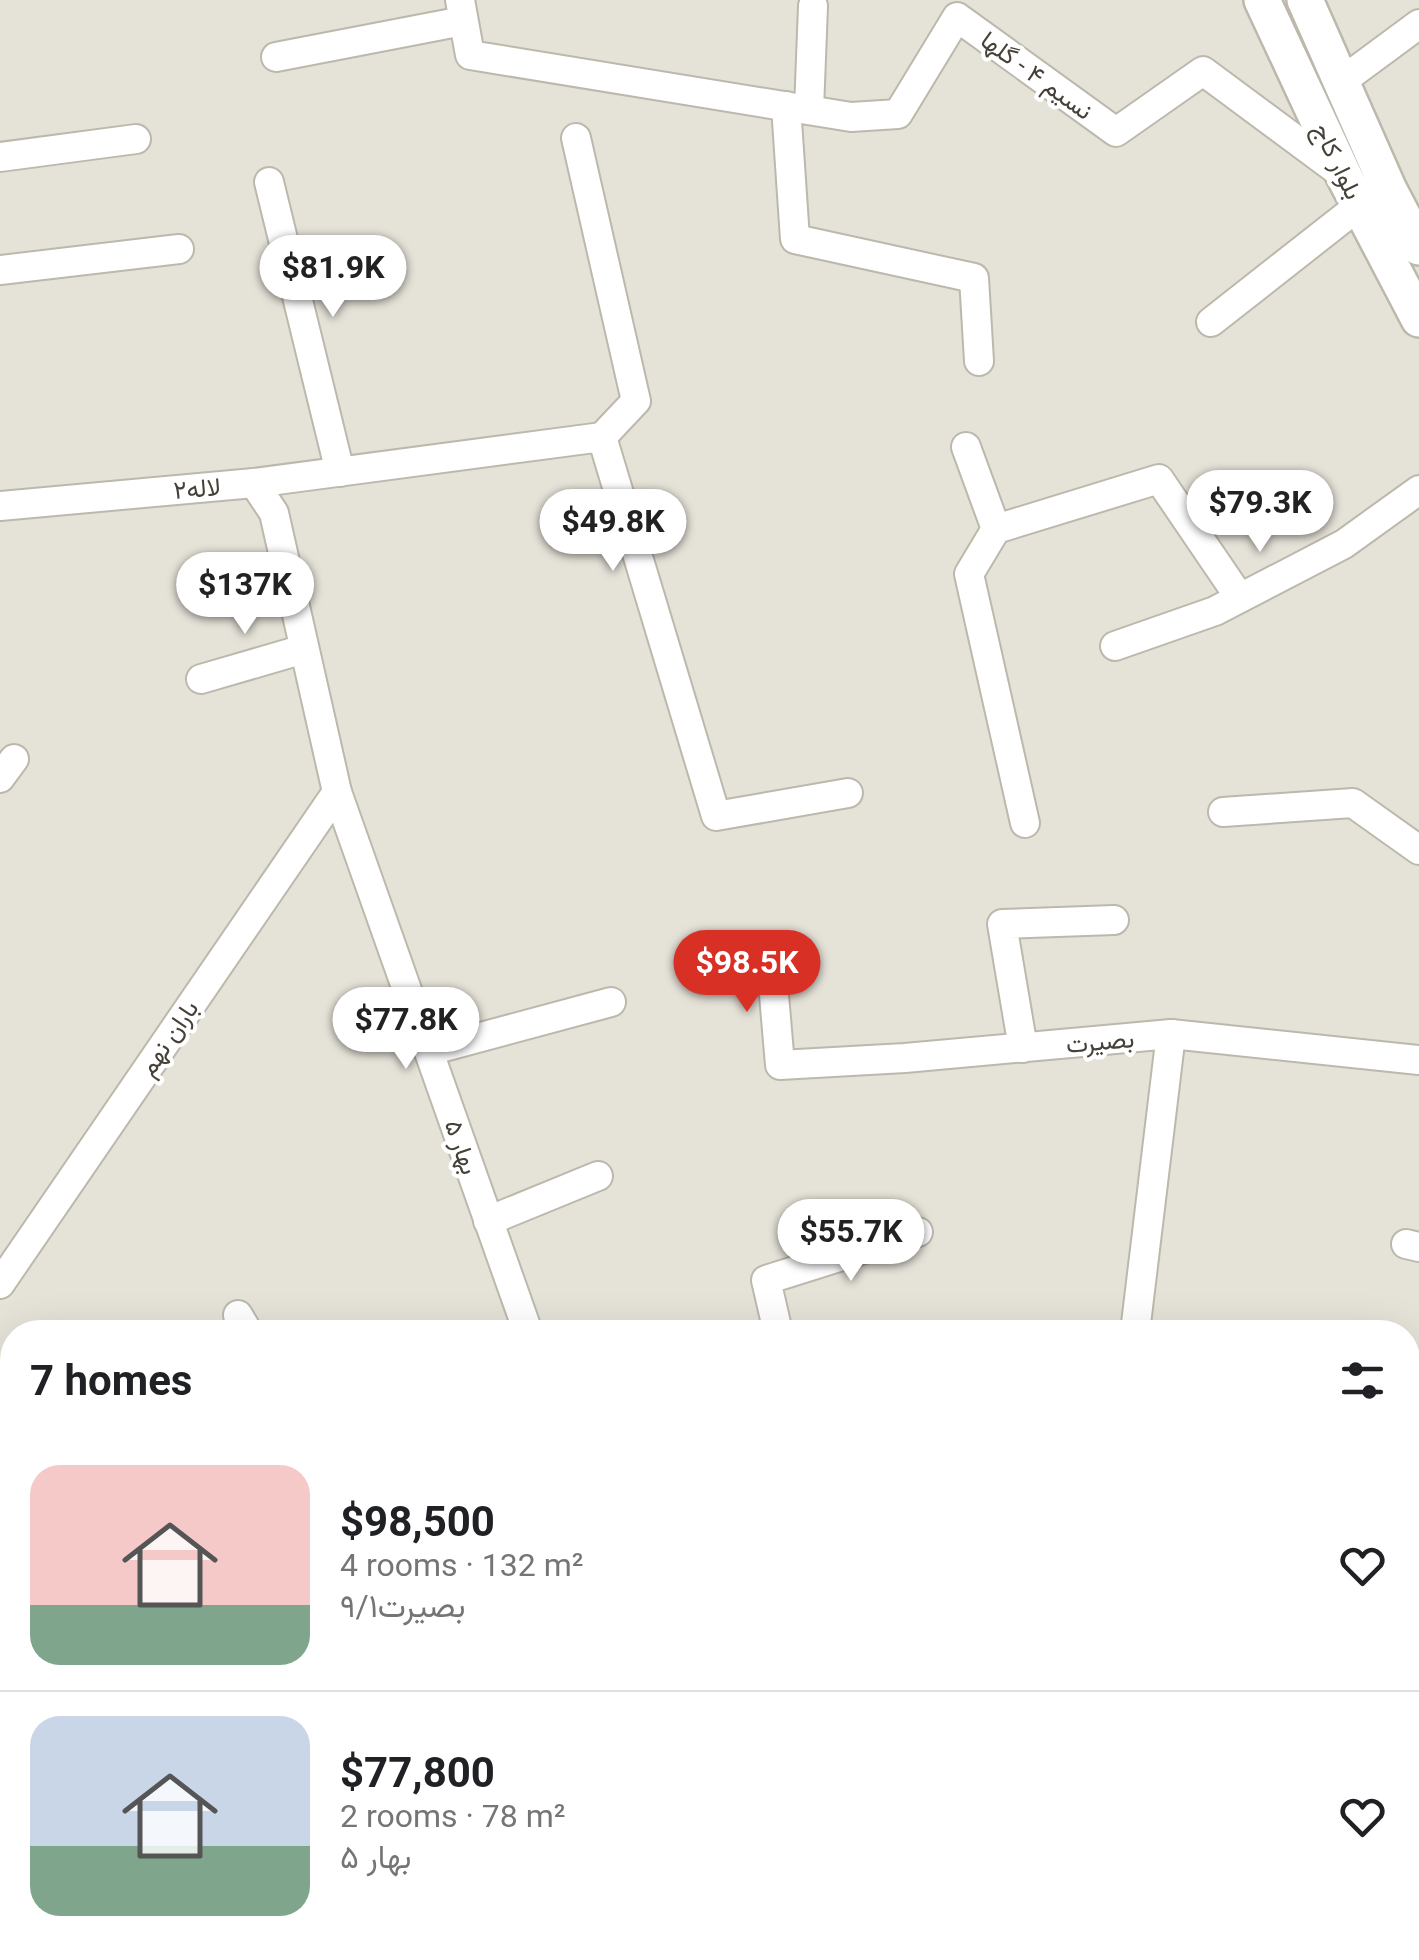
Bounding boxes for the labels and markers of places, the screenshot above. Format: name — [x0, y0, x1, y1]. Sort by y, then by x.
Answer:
pin: $81.9K — [252, 235, 414, 320]
pin: $79.3K — [1179, 470, 1341, 555]
pin: $49.8K — [532, 489, 694, 574]
pin: $137K — [175, 552, 315, 637]
pin: $98.5K — [666, 930, 828, 1015]
pin: $77.8K — [325, 987, 487, 1072]
pin: $55.7K — [770, 1199, 932, 1284]

